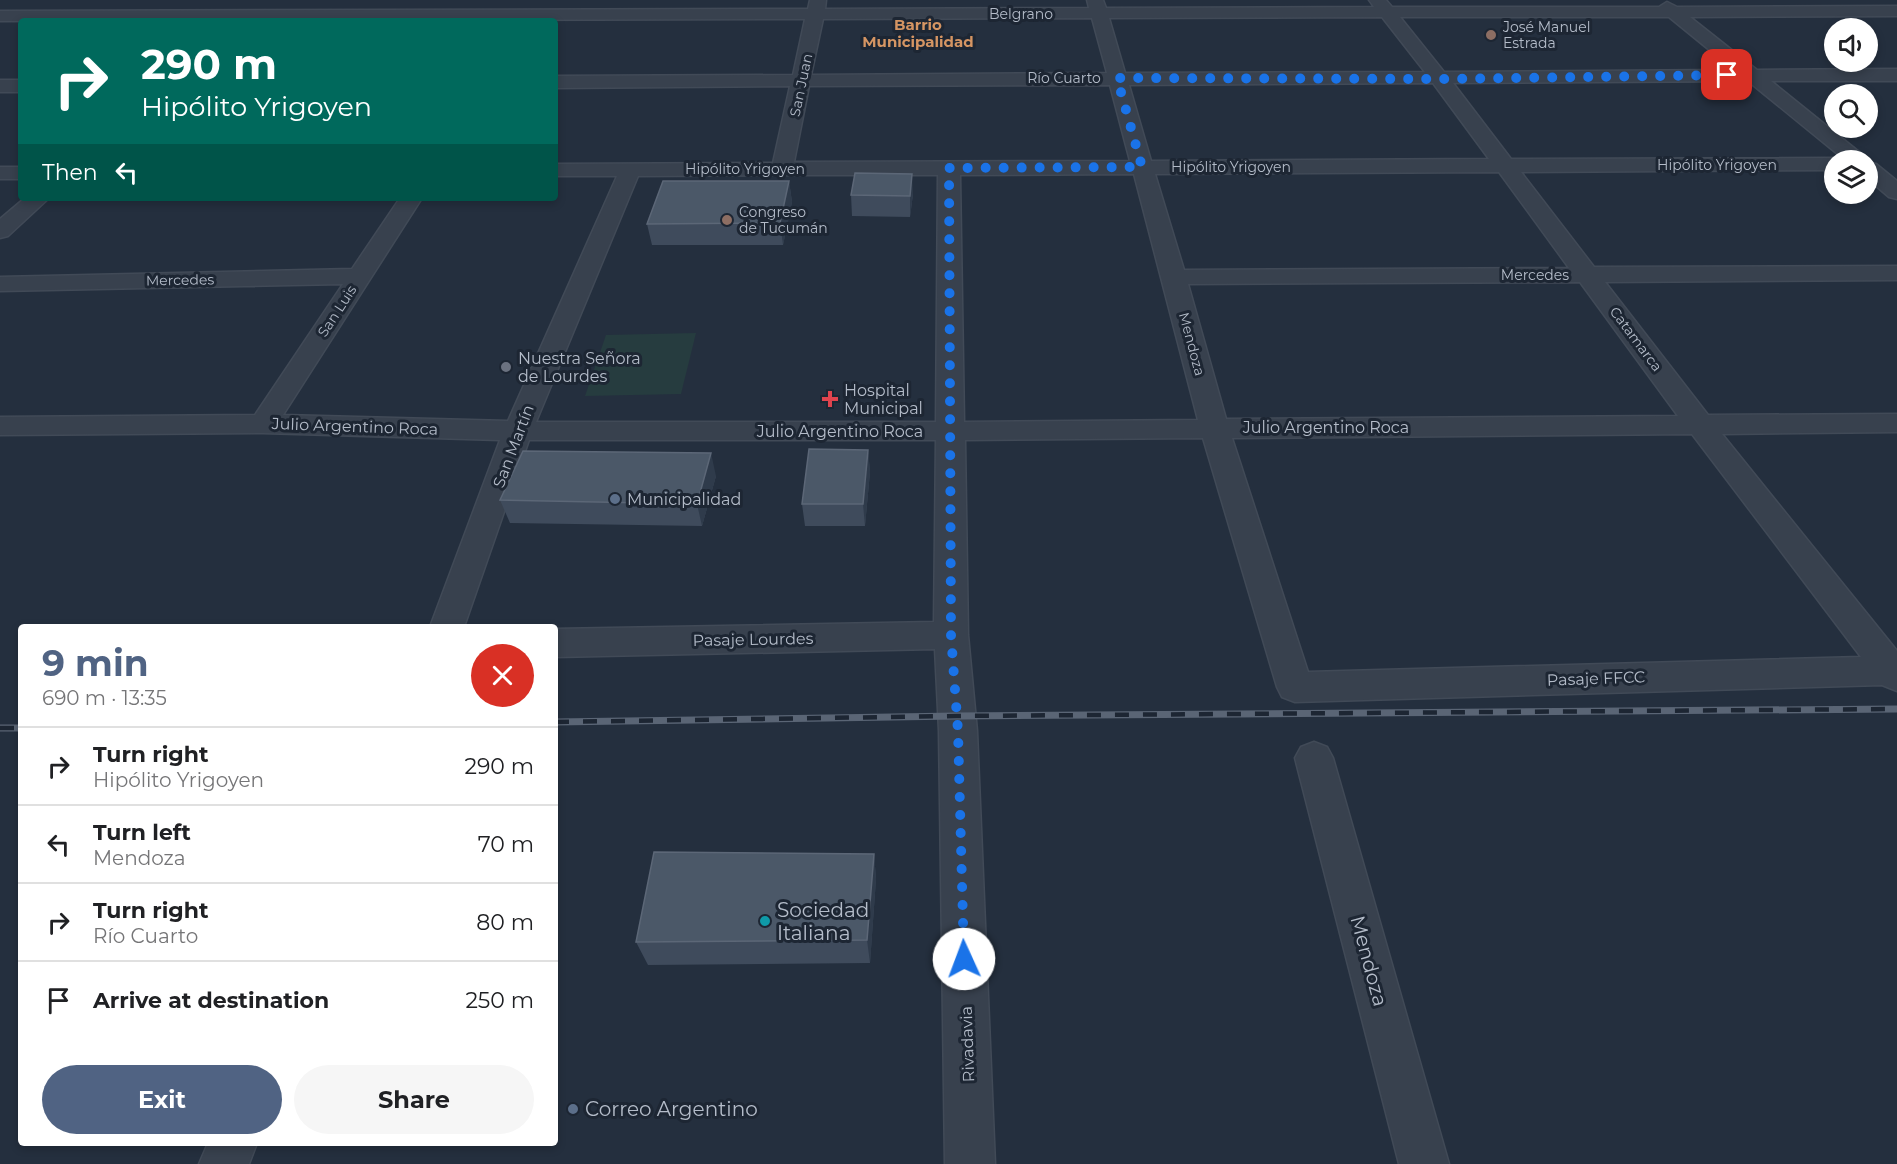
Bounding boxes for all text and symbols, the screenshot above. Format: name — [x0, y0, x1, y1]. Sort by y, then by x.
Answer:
street label: Belgrano — [989, 5, 1053, 23]
district label: Barrio Municipalidad — [862, 15, 974, 51]
place label: José Manuel Estrada — [1502, 18, 1590, 52]
map controls — [1824, 18, 1878, 204]
button: sound — [1824, 18, 1878, 72]
marker: José Manuel Estrada — [1484, 28, 1498, 42]
text: 290 m — [141, 38, 277, 90]
icon: right — [42, 42, 120, 120]
pin — [1701, 49, 1752, 100]
street label: San Juan — [786, 52, 816, 118]
icon: arrive — [1710, 58, 1743, 91]
street label: Río Cuarto — [1027, 69, 1101, 87]
button: search — [1824, 84, 1878, 138]
text: Hipólito Yrigoyen — [141, 90, 372, 123]
button: layers — [1824, 150, 1878, 204]
icon: left — [110, 156, 143, 189]
street label: Hipólito Yrigoyen — [1657, 156, 1777, 174]
street label: Hipólito Yrigoyen — [1171, 158, 1291, 176]
text: Then — [42, 159, 98, 186]
street label: Hipólito Yrigoyen — [685, 160, 805, 178]
place label: Congreso de Tucumán — [739, 203, 828, 237]
marker: Congreso de Tucumán — [720, 213, 734, 227]
street label: Mercedes — [1501, 266, 1569, 284]
street label: Mercedes — [146, 270, 214, 290]
street label: San Luis — [314, 282, 360, 340]
street label: Catamarca — [1606, 303, 1666, 375]
street label: Mendoza — [1175, 310, 1209, 378]
place label: Nuestra Señora de Lourdes — [518, 349, 641, 386]
marker: Nuestra Señora de Lourdes — [499, 360, 513, 374]
place label: Hospital Municipal — [844, 381, 923, 418]
marker: Hospital Municipal — [821, 390, 839, 408]
street label: San Martín — [489, 402, 538, 490]
street label: Julio Argentino Roca — [270, 414, 439, 439]
street label: Julio Argentino Roca — [1242, 418, 1409, 437]
street label: Julio Argentino Roca — [756, 422, 923, 441]
place label: Municipalidad — [627, 490, 741, 509]
marker: Municipalidad — [608, 492, 622, 506]
street label: Pasaje Lourdes — [692, 629, 814, 650]
text: 9 min — [42, 641, 149, 685]
button: close — [471, 644, 534, 707]
street label: Pasaje FFCC — [1547, 667, 1646, 690]
text: 690 m · 13:35 — [42, 686, 167, 710]
text: Turn right — [93, 741, 208, 768]
icon: right — [42, 750, 75, 783]
text: 290 m — [464, 753, 534, 780]
text: Hipólito Yrigoyen — [93, 768, 264, 792]
text: Turn left — [93, 819, 191, 846]
icon: left — [42, 828, 75, 861]
text: 70 m — [478, 831, 534, 858]
text: Mendoza — [93, 846, 186, 870]
text: Turn right — [93, 897, 208, 924]
place label: Sociedad Italiana — [777, 898, 869, 945]
icon: right — [42, 906, 75, 939]
text: 80 m — [476, 909, 534, 936]
street label: Mendoza — [1345, 913, 1393, 1009]
marker: Sociedad Italiana — [758, 914, 772, 928]
text: Río Cuarto — [93, 924, 198, 948]
position arrow — [932, 927, 996, 991]
icon: arrive — [42, 984, 75, 1017]
text: Arrive at destination — [93, 987, 329, 1014]
text: 250 m — [465, 987, 534, 1014]
street label: Rivadavia — [957, 1006, 978, 1082]
button: Exit — [42, 1065, 282, 1134]
button: Share — [294, 1065, 534, 1134]
place label: Correo Argentino — [585, 1097, 758, 1121]
marker: Correo Argentino — [566, 1102, 580, 1116]

